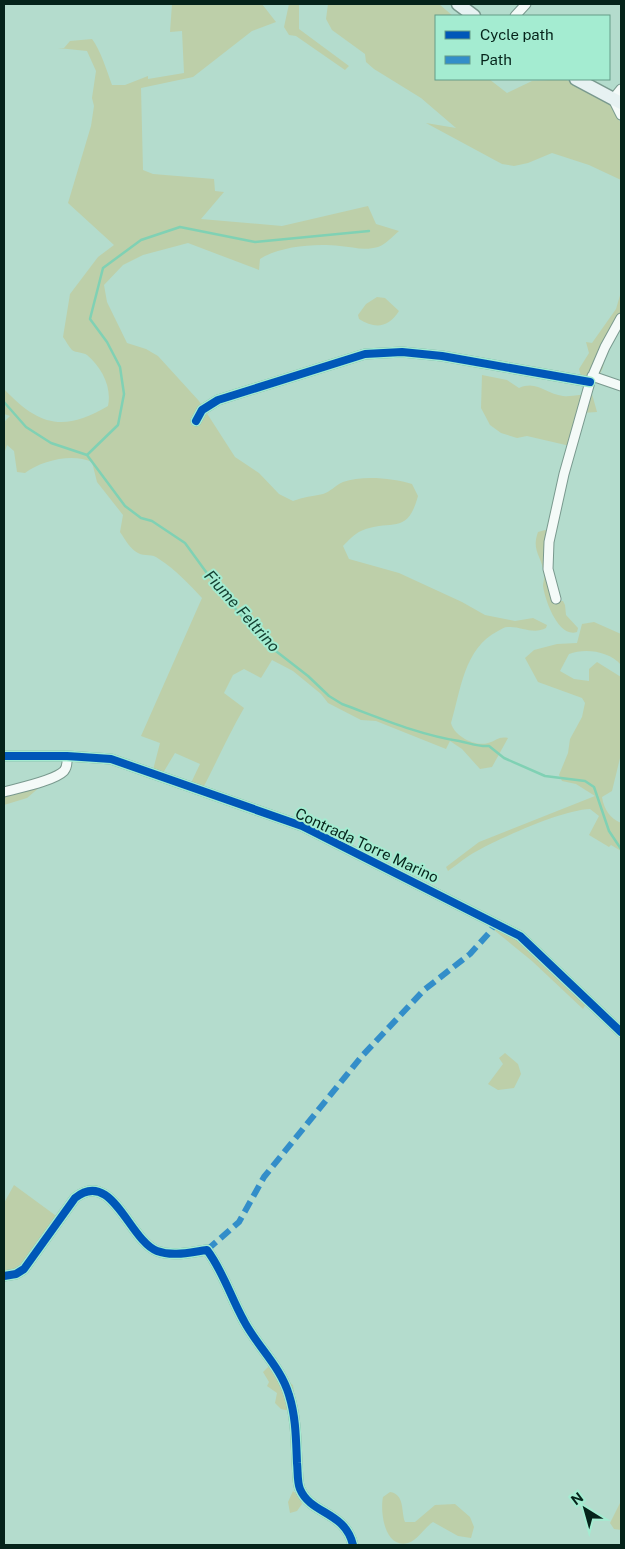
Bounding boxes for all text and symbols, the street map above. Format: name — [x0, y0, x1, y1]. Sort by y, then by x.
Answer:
legend — [435, 15, 610, 80]
text: Cycle path — [480, 26, 554, 43]
text: Path — [480, 51, 512, 68]
water label: Fiume Feltrino — [200, 566, 284, 656]
street label: Contrada Torre Marino — [293, 804, 441, 886]
north arrow — [560, 1484, 610, 1534]
text: N — [568, 1489, 586, 1508]

